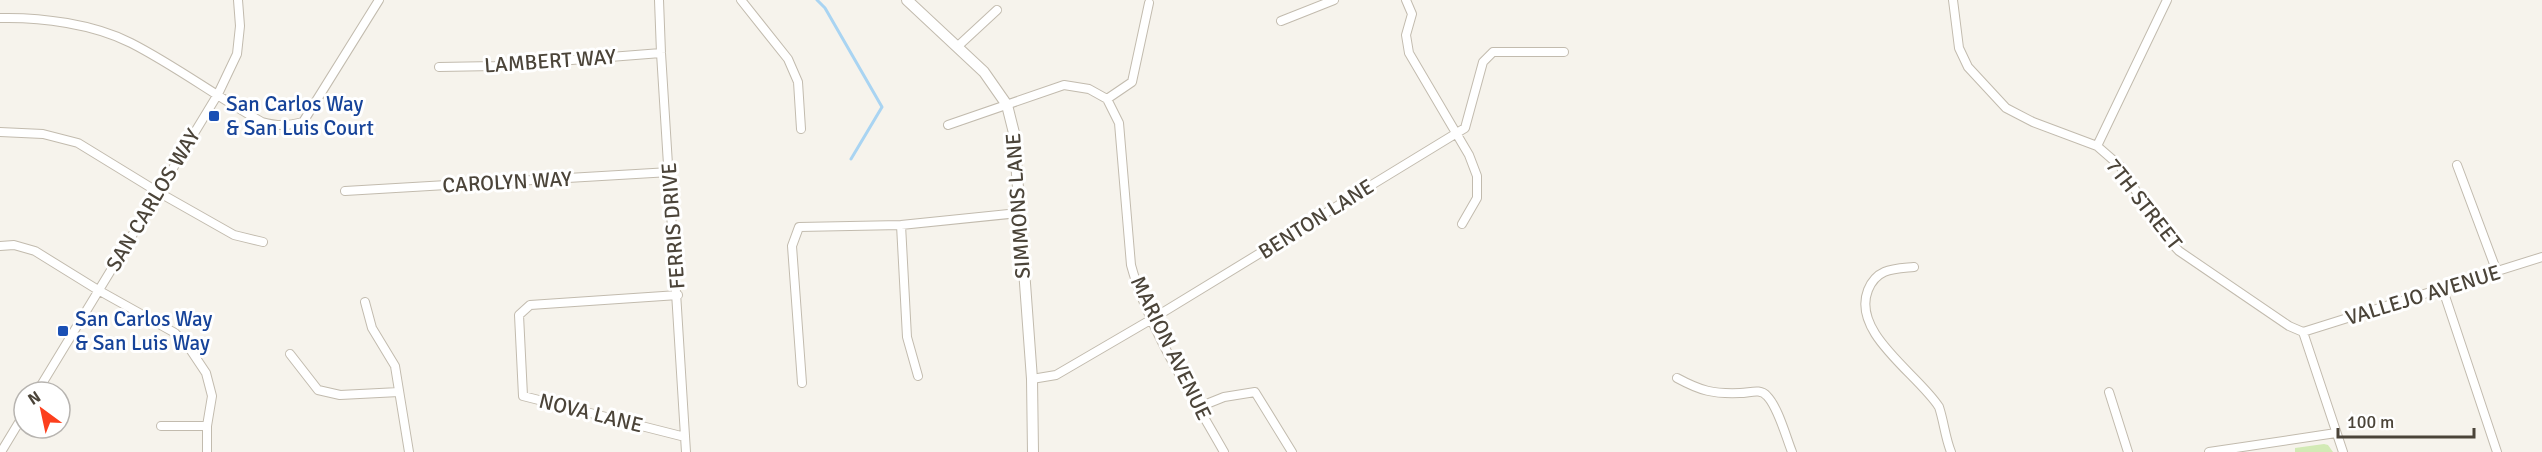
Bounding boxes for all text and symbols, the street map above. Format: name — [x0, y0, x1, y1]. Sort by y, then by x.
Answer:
street label: LAMBERT WAY — [483, 43, 617, 79]
place label: San Carlos Way & San Luis Court — [226, 91, 374, 141]
marker: San Carlos Way & San Luis Court — [207, 109, 221, 123]
street label: SAN CARLOS WAY — [100, 124, 206, 276]
street label: SIMMONS LANE — [1000, 132, 1036, 280]
street label: 7TH STREET — [2100, 153, 2188, 255]
street label: FERRIS DRIVE — [656, 162, 690, 290]
street label: CAROLYN WAY — [442, 166, 573, 198]
street label: BENTON LANE — [1254, 173, 1378, 265]
street label: VALLEJO AVENUE — [2342, 259, 2504, 331]
street label: MARION AVENUE — [1125, 272, 1217, 424]
place label: San Carlos Way & San Luis Way — [75, 306, 212, 356]
marker: San Carlos Way & San Luis Way — [56, 324, 70, 338]
north arrow — [12, 380, 72, 440]
text: N — [24, 387, 44, 410]
street label: NOVA LANE — [536, 388, 646, 438]
scale bar — [2338, 401, 2474, 439]
text: 100 m — [2347, 411, 2394, 433]

